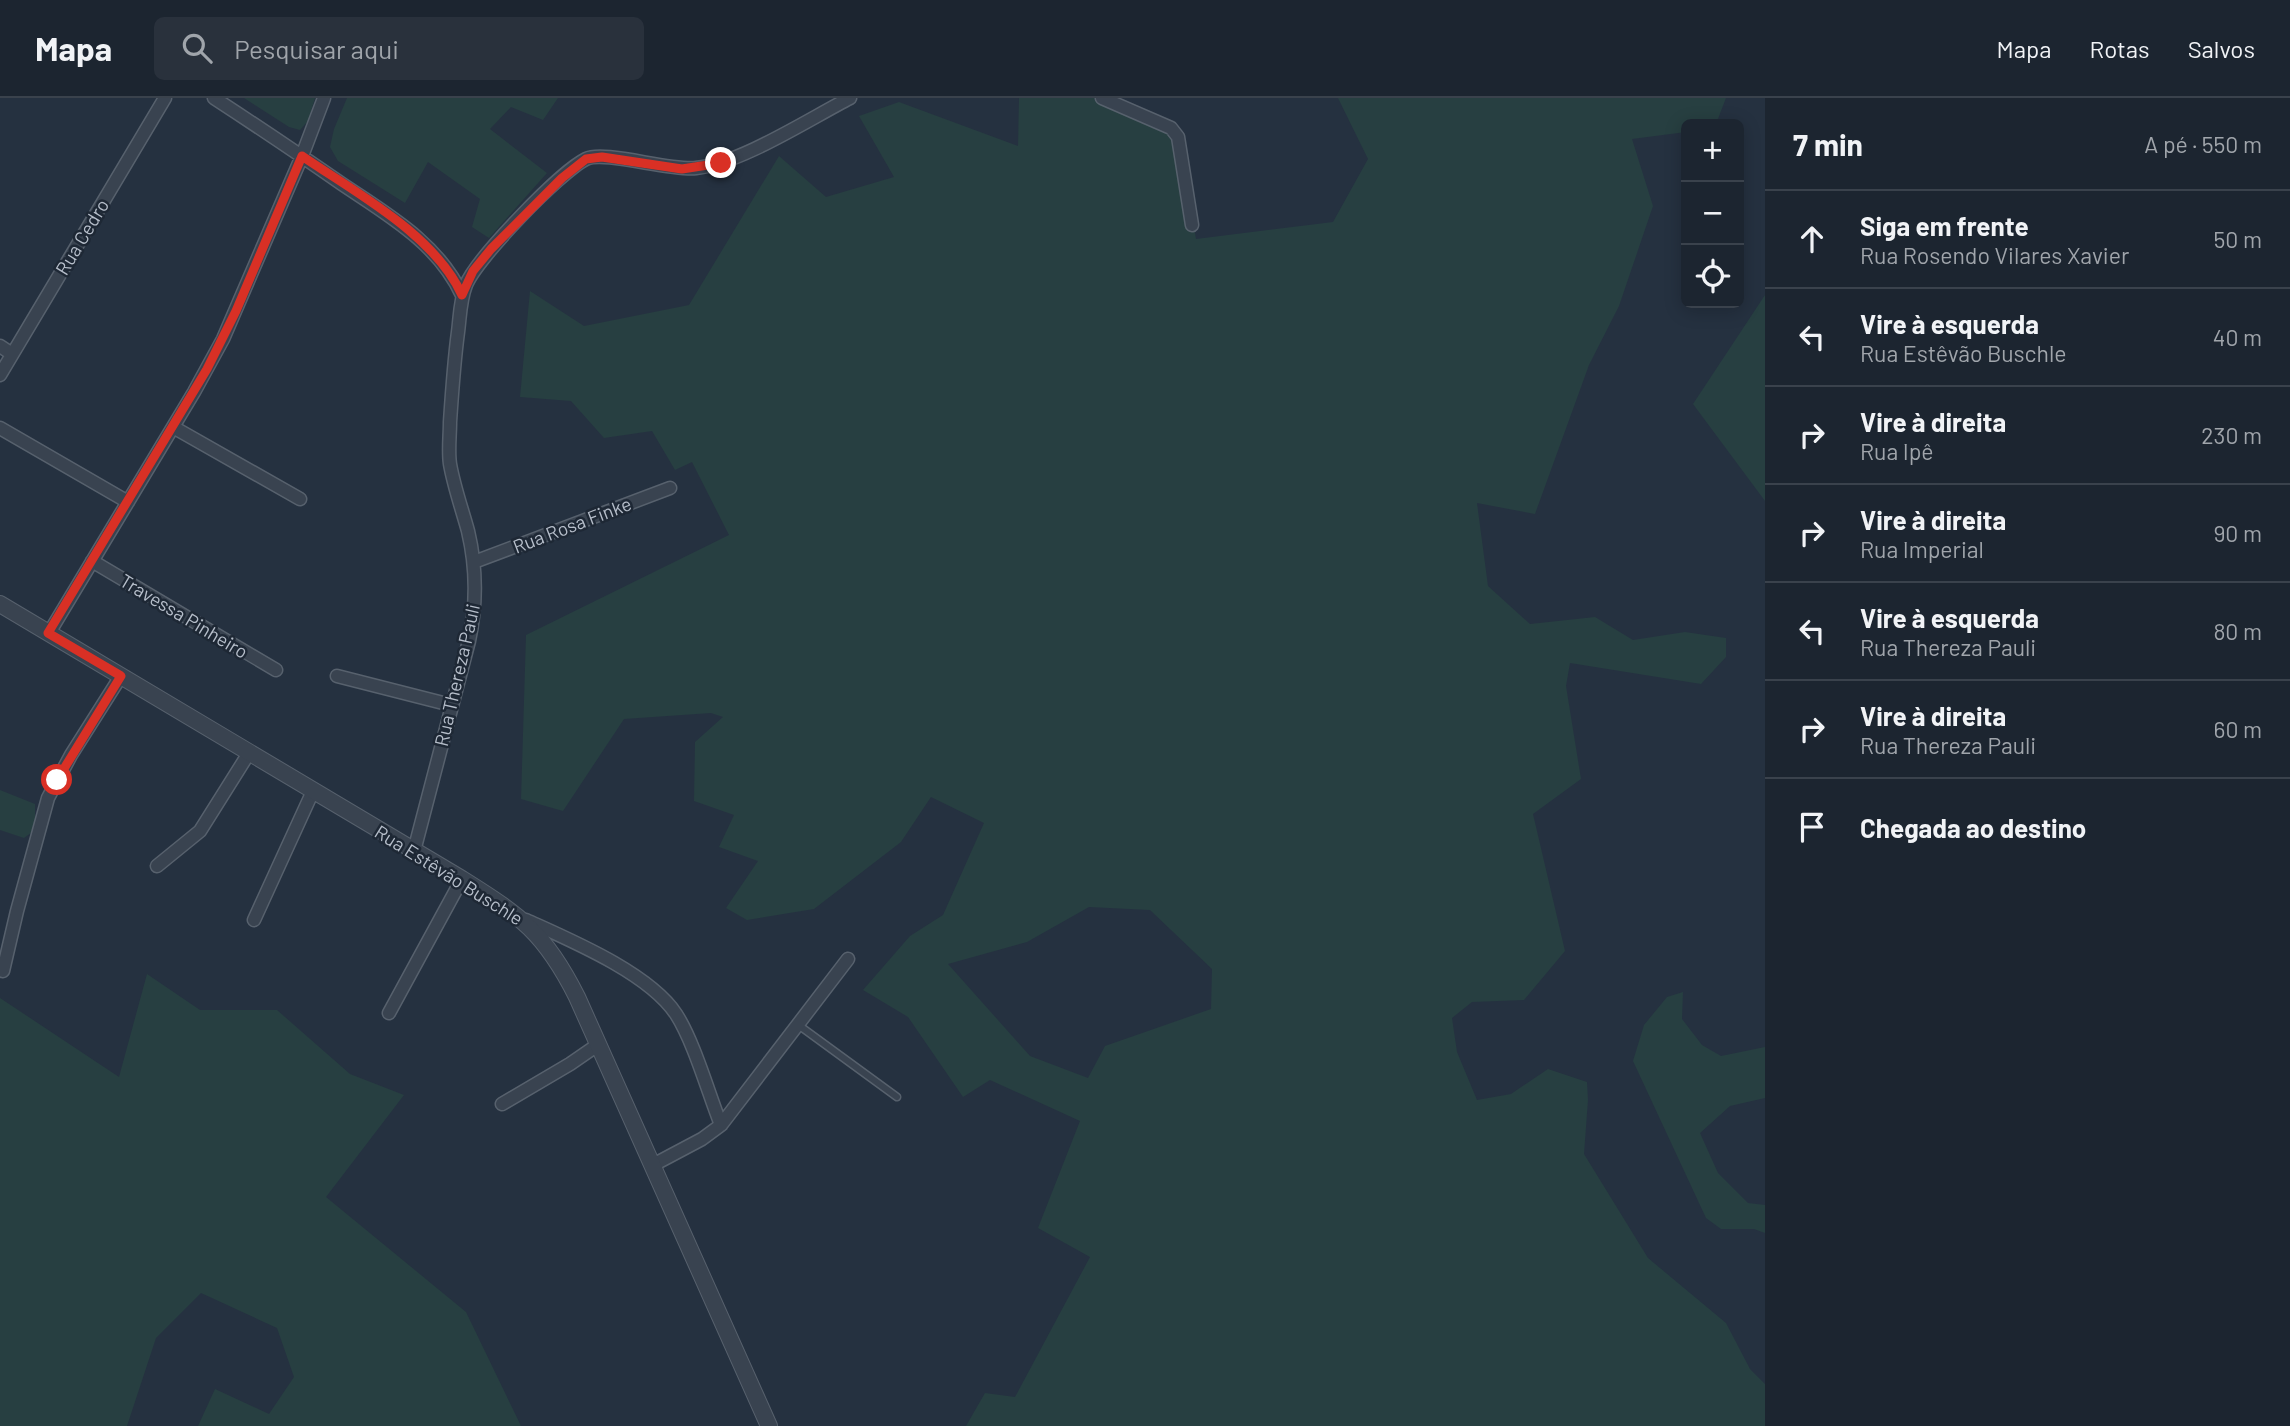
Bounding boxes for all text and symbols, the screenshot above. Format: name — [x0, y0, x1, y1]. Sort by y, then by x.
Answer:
search box — [154, 17, 644, 80]
text: Mapa — [35, 28, 112, 68]
icon: search — [178, 29, 216, 67]
text: Pesquisar aqui — [234, 33, 399, 64]
text: Mapa — [1997, 34, 2052, 63]
text: Rotas — [2090, 34, 2150, 63]
text: Salvos — [2188, 34, 2255, 63]
map controls — [1681, 119, 1744, 308]
button: + — [1681, 119, 1744, 182]
text: 7 min — [1793, 126, 1863, 162]
text: A pé · 550 m — [2144, 130, 2262, 158]
route end — [705, 147, 736, 178]
button: − — [1681, 182, 1744, 245]
street label: Rua Cedro — [50, 195, 113, 279]
text: Siga em frente — [1860, 210, 2029, 241]
icon: ahead — [1793, 220, 1831, 258]
text: 50 m — [2214, 225, 2262, 253]
text: Rua Rosendo Vilares Xavier — [1860, 241, 2129, 269]
button: locate — [1681, 245, 1744, 308]
text: Vire à esquerda — [1860, 308, 2039, 339]
icon: left — [1793, 318, 1831, 356]
text: 40 m — [2213, 323, 2262, 351]
text: Rua Estêvão Buschle — [1860, 339, 2066, 367]
text: Vire à direita — [1860, 406, 2006, 437]
icon: right — [1793, 416, 1831, 454]
text: 230 m — [2201, 421, 2262, 449]
text: Rua Ipê — [1860, 437, 1934, 465]
street label: Rua Rosa Finke — [509, 491, 634, 558]
text: Vire à direita — [1860, 504, 2006, 535]
icon: right — [1793, 514, 1831, 552]
text: 90 m — [2213, 519, 2262, 547]
text: Rua Imperial — [1860, 535, 1984, 563]
street label: Travessa Pinheiro — [116, 568, 252, 663]
street label: Rua Thereza Pauli — [429, 601, 484, 748]
text: Vire à esquerda — [1860, 602, 2039, 633]
icon: left — [1793, 612, 1831, 650]
text: 80 m — [2213, 617, 2262, 645]
text: Rua Thereza Pauli — [1860, 633, 2036, 661]
text: Vire à direita — [1860, 700, 2006, 731]
icon: right — [1793, 710, 1831, 748]
text: 60 m — [2214, 715, 2262, 743]
text: Rua Thereza Pauli — [1860, 731, 2036, 759]
route start — [41, 764, 72, 795]
icon: arrive — [1793, 808, 1831, 846]
text: Chegada ao destino — [1860, 812, 2086, 843]
street label: Rua Estêvão Buschle — [371, 820, 528, 930]

